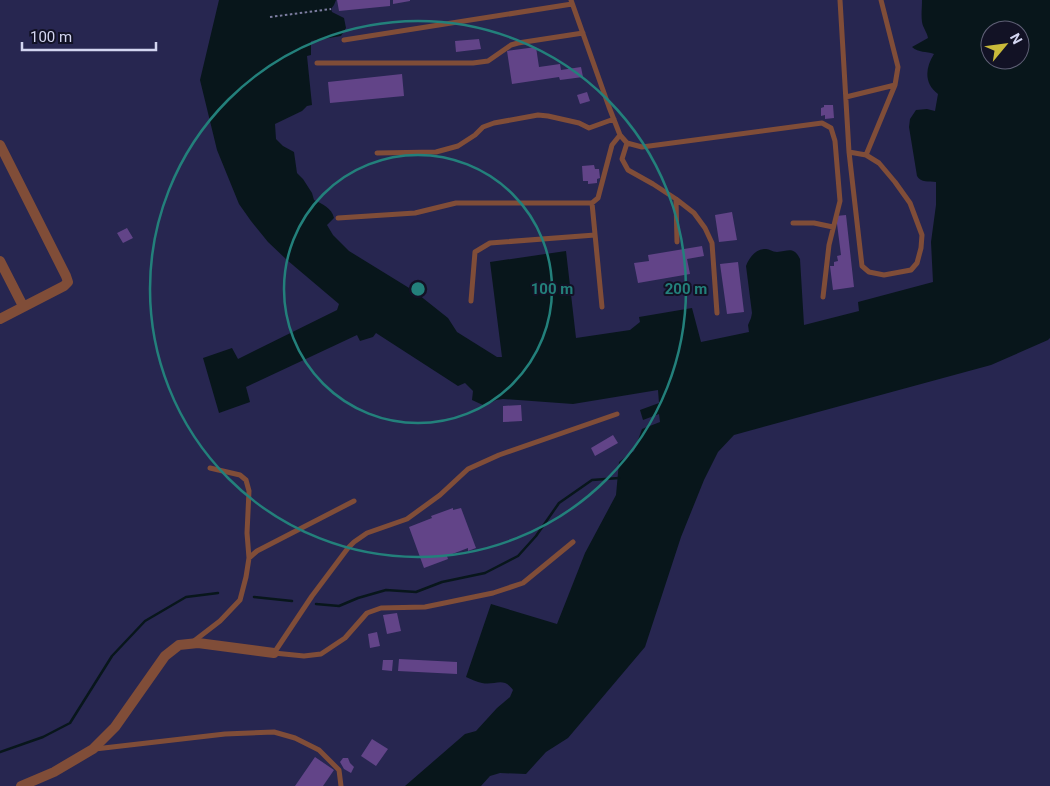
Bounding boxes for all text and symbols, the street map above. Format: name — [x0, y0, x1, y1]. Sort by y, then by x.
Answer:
scale bar — [22, 20, 156, 52]
north arrow — [980, 20, 1030, 70]
text: 100 m — [30, 28, 72, 46]
text: N — [1007, 30, 1026, 47]
centre of rings — [409, 280, 427, 298]
text: 100 m — [531, 280, 573, 298]
text: 200 m — [665, 280, 707, 298]

